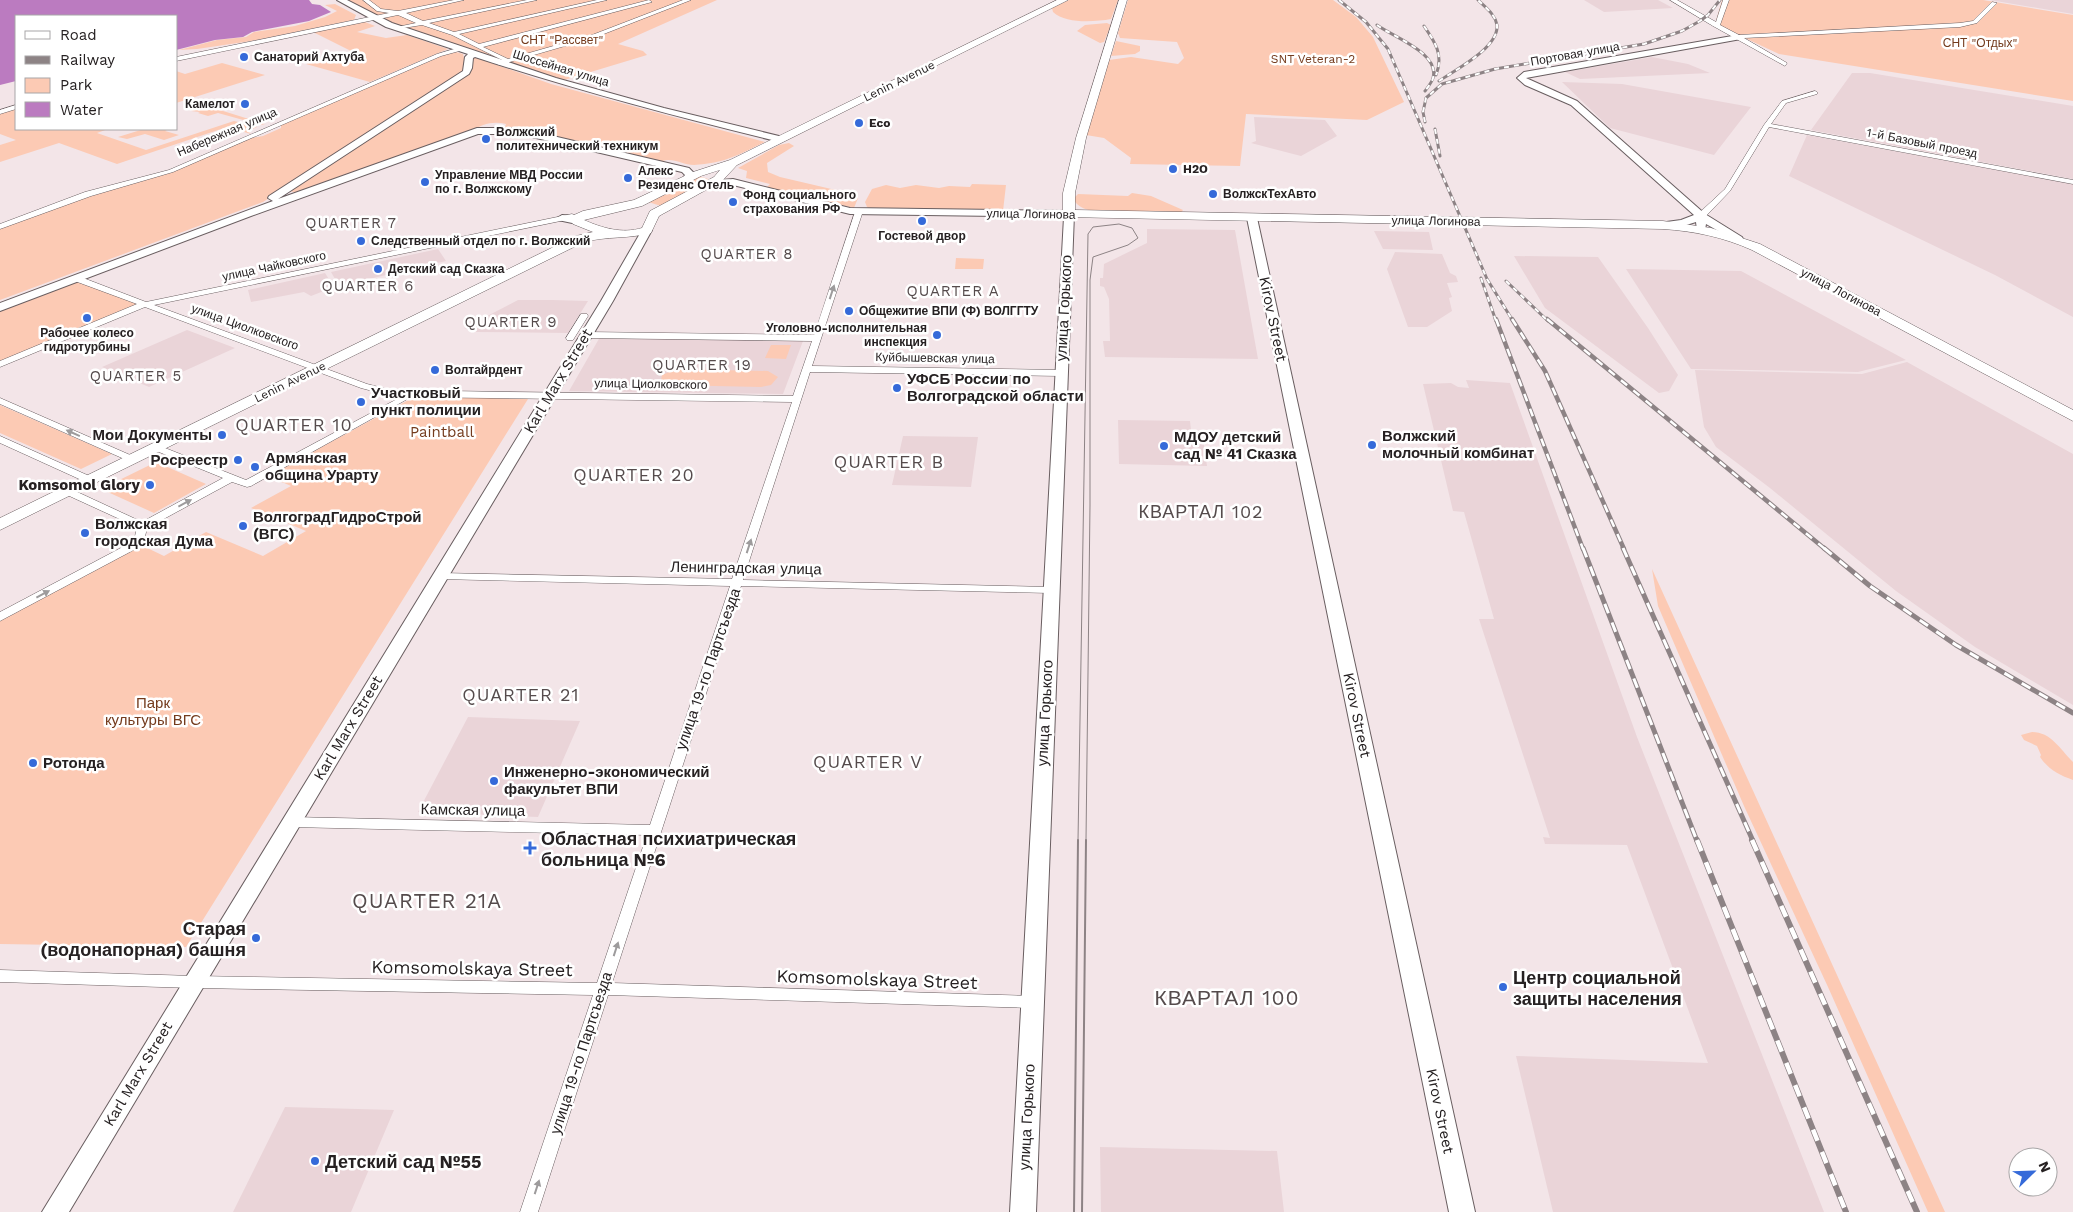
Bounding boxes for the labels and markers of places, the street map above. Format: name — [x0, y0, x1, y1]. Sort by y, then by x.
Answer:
place label: Санаторий Ахтуба — [254, 50, 365, 64]
marker: Санаторий Ахтуба — [238, 51, 250, 63]
place label: Камелот — [185, 97, 235, 111]
marker: Камелот — [239, 98, 251, 110]
place label: Eco — [869, 116, 890, 130]
marker: Eco — [853, 117, 865, 129]
place label: Волжский политехнический техникум — [496, 125, 659, 153]
marker: Волжский политехнический техникум — [480, 133, 492, 145]
place label: H2O — [1183, 162, 1208, 176]
marker: H2O — [1167, 163, 1179, 175]
place label: Алекс Резиденс Отель — [638, 164, 734, 192]
place label: Управление МВД России по г. Волжскому — [435, 168, 583, 196]
marker: Алекс Резиденс Отель — [622, 172, 634, 184]
marker: Управление МВД России по г. Волжскому — [419, 176, 431, 188]
place label: ВолжскТехАвто — [1223, 187, 1316, 201]
place label: Фонд социального страхования РФ — [743, 188, 856, 216]
marker: ВолжскТехАвто — [1207, 188, 1219, 200]
marker: Фонд социального страхования РФ — [727, 196, 739, 208]
marker: Гостевой двор — [916, 215, 928, 227]
place label: Гостевой двор — [878, 229, 966, 243]
place label: Следственный отдел по г. Волжский — [371, 234, 590, 248]
marker: Следственный отдел по г. Волжский — [355, 235, 367, 247]
place label: Детский сад Сказка — [388, 262, 505, 276]
marker: Детский сад Сказка — [372, 263, 384, 275]
place label: Общежитие ВПИ (Ф) ВОЛГГТУ — [859, 304, 1039, 318]
marker: Общежитие ВПИ (Ф) ВОЛГГТУ — [843, 305, 855, 317]
marker: Рабочее колесо гидротурбины — [81, 312, 93, 324]
place label: Уголовно-исполнительная инспекция — [766, 321, 927, 349]
place label: Рабочее колесо гидротурбины — [40, 326, 134, 354]
marker: Уголовно-исполнительная инспекция — [931, 329, 943, 341]
place label: Волтайрдент — [445, 363, 523, 377]
marker: Волтайрдент — [429, 364, 441, 376]
place label: УФСБ России по Волгоградской области — [907, 370, 1084, 405]
marker: УФСБ России по Волгоградской области — [891, 382, 903, 394]
place label: Участковый пункт полиции — [371, 384, 481, 419]
marker: Участковый пункт полиции — [355, 396, 367, 408]
place label: Мои Документы — [92, 426, 212, 444]
place label: Волжский молочный комбинат — [1382, 427, 1534, 462]
place label: МДОУ детский сад № 41 Сказка — [1174, 428, 1297, 463]
marker: Мои Документы — [216, 429, 228, 441]
marker: Волжский молочный комбинат — [1366, 439, 1378, 451]
marker: МДОУ детский сад № 41 Сказка — [1158, 440, 1170, 452]
place label: Армянская община Урарту — [265, 449, 379, 484]
place label: Росреестр — [151, 451, 228, 469]
marker: Росреестр — [232, 454, 244, 466]
marker: Армянская община Урарту — [249, 461, 261, 473]
place label: Komsomol Glory — [18, 476, 141, 494]
marker: Komsomol Glory — [144, 479, 156, 491]
place label: ВолгоградГидроСтрой (ВГС) — [253, 508, 422, 543]
place label: Волжская городская Дума — [95, 515, 214, 550]
marker: ВолгоградГидроСтрой (ВГС) — [237, 520, 249, 532]
marker: Волжская городская Дума — [79, 527, 91, 539]
place label: Ротонда — [43, 754, 105, 772]
marker: Ротонда — [27, 757, 39, 769]
place label: Инженерно-экономический факультет ВПИ — [504, 763, 710, 798]
marker: Инженерно-экономический факультет ВПИ — [488, 775, 500, 787]
place label: Областная психиатрическая больница №6 — [541, 828, 796, 870]
marker: Областная психиатрическая больница №6 — [523, 841, 537, 855]
place label: Старая (водонапорная) башня — [40, 918, 246, 960]
marker: Старая (водонапорная) башня — [250, 932, 262, 944]
place label: Центр социальной защиты населения — [1513, 967, 1682, 1009]
marker: Центр социальной защиты населения — [1497, 981, 1509, 993]
place label: Детский сад №55 — [325, 1151, 481, 1172]
marker: Детский сад №55 — [309, 1155, 321, 1167]

